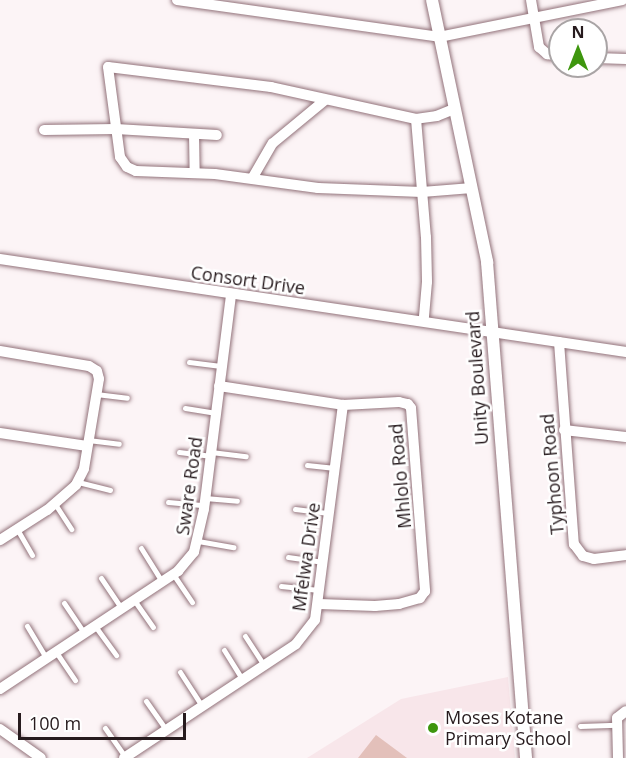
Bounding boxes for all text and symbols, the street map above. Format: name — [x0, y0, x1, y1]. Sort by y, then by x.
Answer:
north arrow — [548, 18, 608, 78]
text: N — [571, 21, 585, 43]
street label: Consort Drive — [189, 261, 307, 299]
street label: Unity Boulevard — [462, 310, 492, 446]
street label: Typhoon Road — [536, 413, 568, 535]
street label: Mhlolo Road — [385, 422, 415, 530]
street label: Sware Road — [171, 436, 207, 536]
street label: Mfelwa Drive — [288, 501, 324, 613]
scale bar — [21, 701, 189, 739]
place label: Moses Kotane Primary School — [445, 707, 571, 750]
text: 100 m — [29, 711, 81, 735]
marker: Moses Kotane Primary School — [426, 721, 440, 735]

